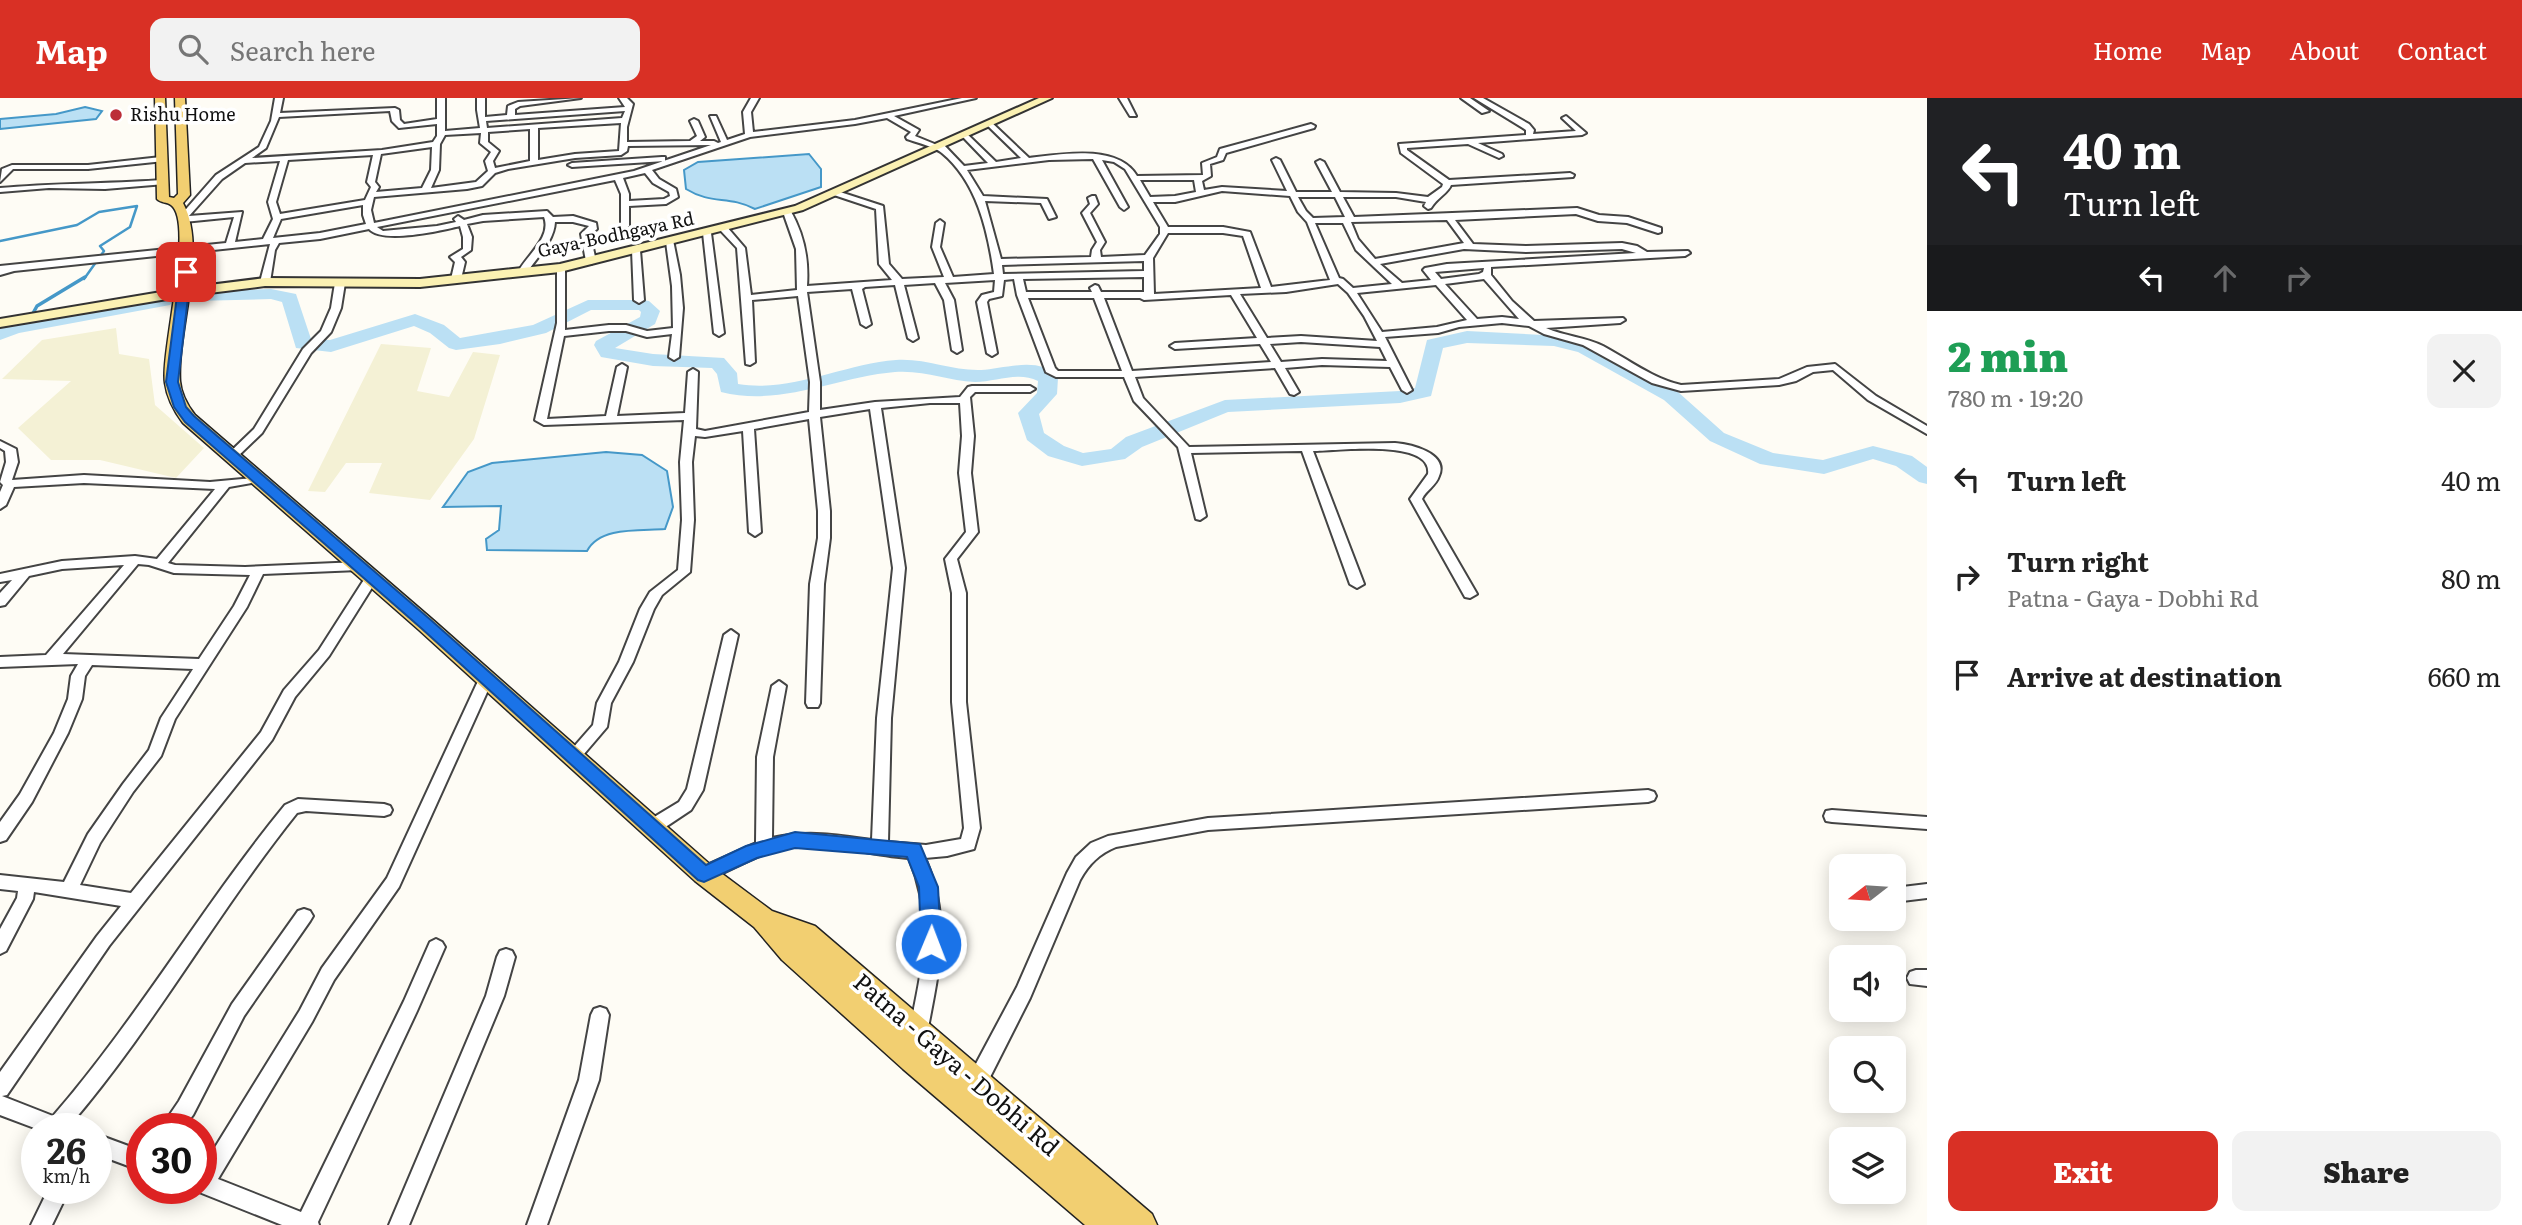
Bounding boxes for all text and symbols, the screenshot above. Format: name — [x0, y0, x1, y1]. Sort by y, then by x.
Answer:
search box — [150, 18, 640, 81]
text: Map — [35, 25, 108, 74]
icon: search — [174, 30, 212, 68]
text: Search here — [230, 30, 376, 69]
text: Home — [2093, 32, 2162, 67]
text: Map — [2200, 32, 2251, 67]
text: About — [2289, 32, 2359, 67]
text: Contact — [2397, 32, 2487, 67]
place label: Rishu Home — [130, 100, 236, 127]
marker: Rishu Home — [108, 107, 124, 123]
text: 40 m — [2063, 111, 2181, 184]
icon: left — [1948, 126, 2039, 217]
text: Turn left — [2063, 178, 2200, 226]
street label: Gaya-Bodhgaya Rd — [535, 204, 696, 263]
pin — [156, 242, 216, 302]
icon: arrive — [167, 253, 205, 291]
icon: left — [2133, 259, 2171, 297]
icon: ahead — [2206, 259, 2244, 297]
icon: right — [2279, 259, 2317, 297]
text: 2 min — [1948, 323, 2068, 385]
button: close — [2427, 334, 2501, 408]
text: 780 m · 19:20 — [1948, 380, 2083, 414]
icon: left — [1948, 460, 1986, 498]
text: Turn left — [2007, 460, 2126, 499]
text: 40 m — [2441, 460, 2501, 499]
text: Turn right — [2007, 541, 2149, 580]
icon: right — [1948, 558, 1986, 596]
text: 80 m — [2441, 558, 2501, 597]
text: Patna - Gaya - Dobhi Rd — [2007, 580, 2259, 614]
icon: arrive — [1948, 656, 1986, 694]
text: Arrive at destination — [2007, 656, 2282, 695]
text: 660 m — [2428, 656, 2501, 695]
north arrow — [1829, 854, 1906, 931]
map controls — [1829, 854, 1906, 1204]
position arrow — [894, 907, 968, 981]
button: sound — [1829, 945, 1906, 1022]
street label: Patna - Gaya - Dobhi Rd — [847, 964, 1069, 1163]
button: search — [1829, 1036, 1906, 1113]
speed limit sign: 30 — [126, 1113, 217, 1204]
text: 26 — [47, 1123, 86, 1175]
button: layers — [1829, 1127, 1906, 1204]
button: Exit — [1948, 1131, 2218, 1211]
button: Share — [2232, 1131, 2501, 1211]
text: km/h — [43, 1162, 90, 1189]

